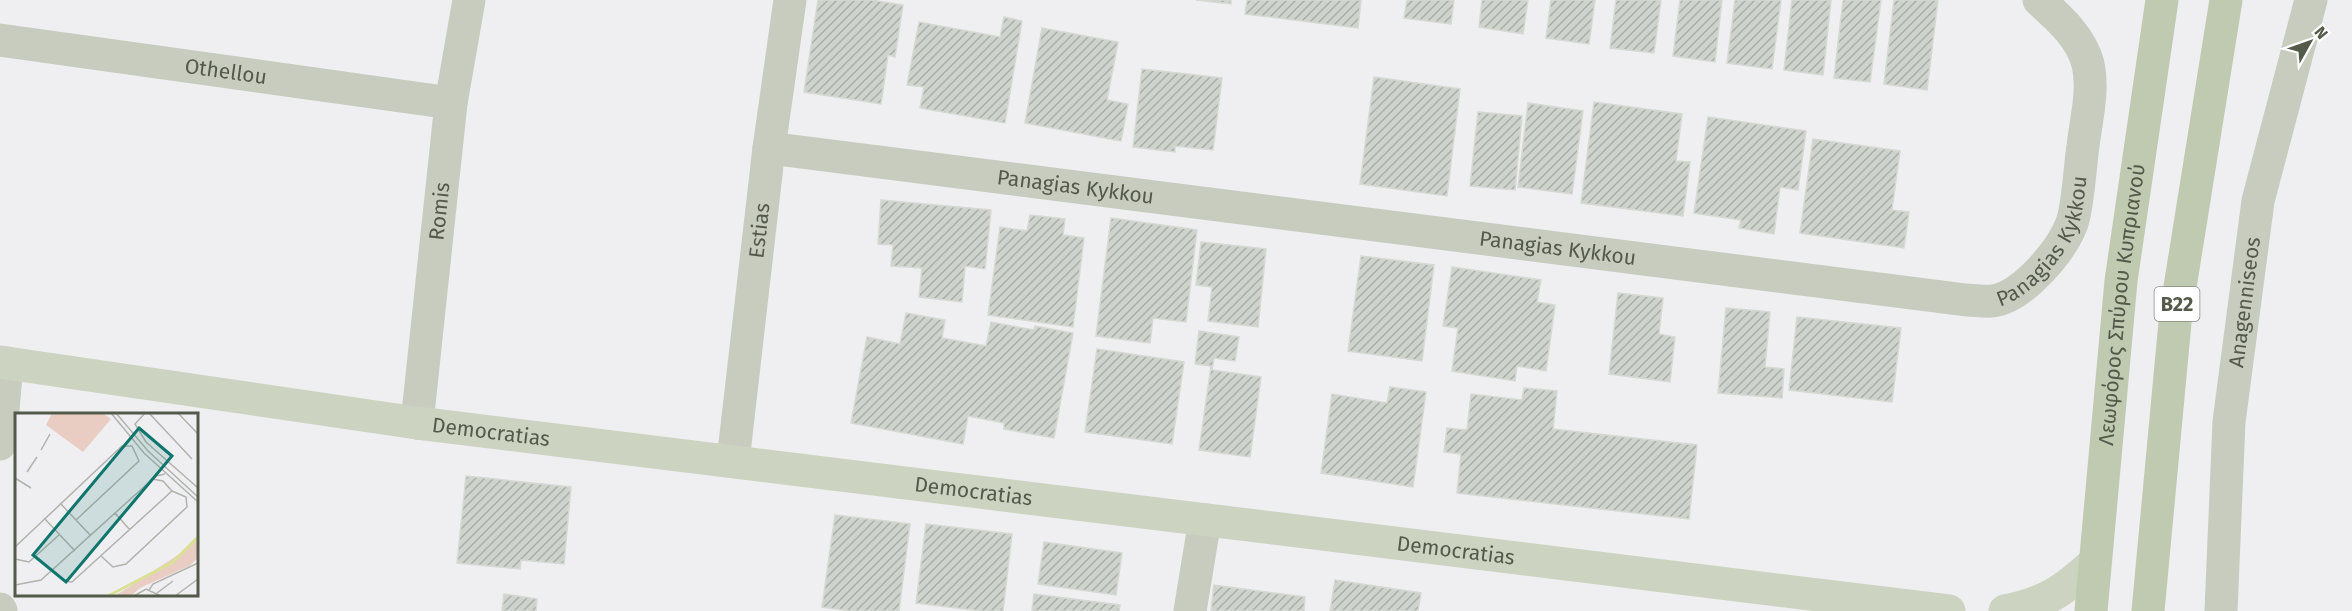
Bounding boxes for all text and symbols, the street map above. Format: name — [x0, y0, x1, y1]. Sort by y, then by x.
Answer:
north arrow — [2280, 12, 2340, 72]
text: N — [2310, 23, 2332, 43]
street label: Othellou — [183, 53, 269, 90]
street label: Λεωφόρος Σπύρου Κυπριανού — [2093, 162, 2151, 447]
street label: Panagias Kykkou — [996, 164, 1155, 210]
street label: Panagias Kykkou — [1993, 174, 2093, 312]
street label: Romis — [423, 181, 456, 242]
street label: Estias — [743, 201, 776, 260]
street label: Panagias Kykkou — [1478, 225, 1638, 271]
street label: Anagenniseos — [2223, 235, 2266, 369]
road number: B22 — [2154, 287, 2200, 321]
street label: Democratias — [431, 412, 552, 452]
inset map — [15, 413, 198, 596]
street label: Democratias — [913, 471, 1034, 511]
street label: Democratias — [1395, 530, 1516, 571]

